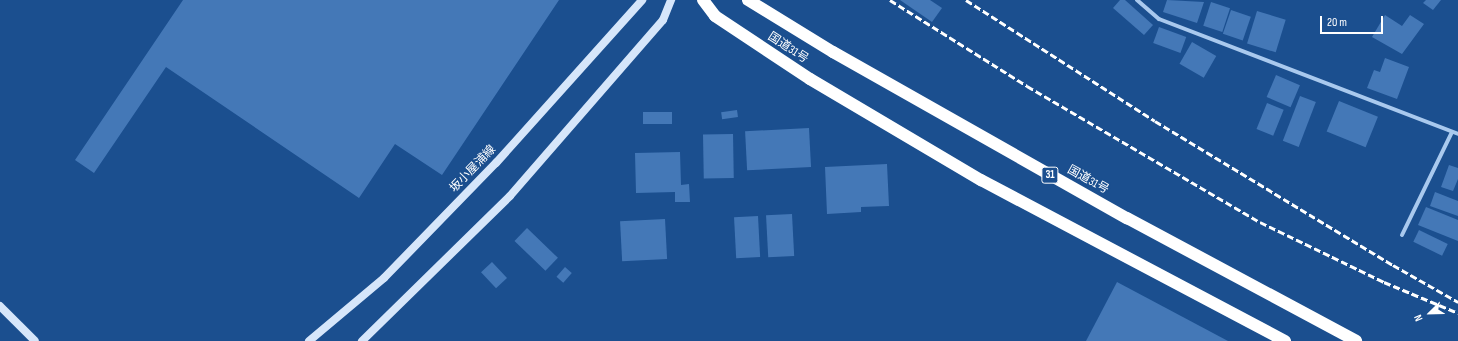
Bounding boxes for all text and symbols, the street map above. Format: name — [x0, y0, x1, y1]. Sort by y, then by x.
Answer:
scale bar — [1322, 8, 1385, 34]
text: 20 m — [1327, 15, 1347, 30]
street label: 国道31号 — [765, 30, 811, 66]
street label: 坂小屋浦線 — [447, 142, 499, 196]
street label: 国道31号 — [1065, 163, 1111, 197]
road number: 31 — [1041, 166, 1059, 184]
north arrow — [1410, 293, 1450, 333]
text: N — [1411, 313, 1426, 323]

